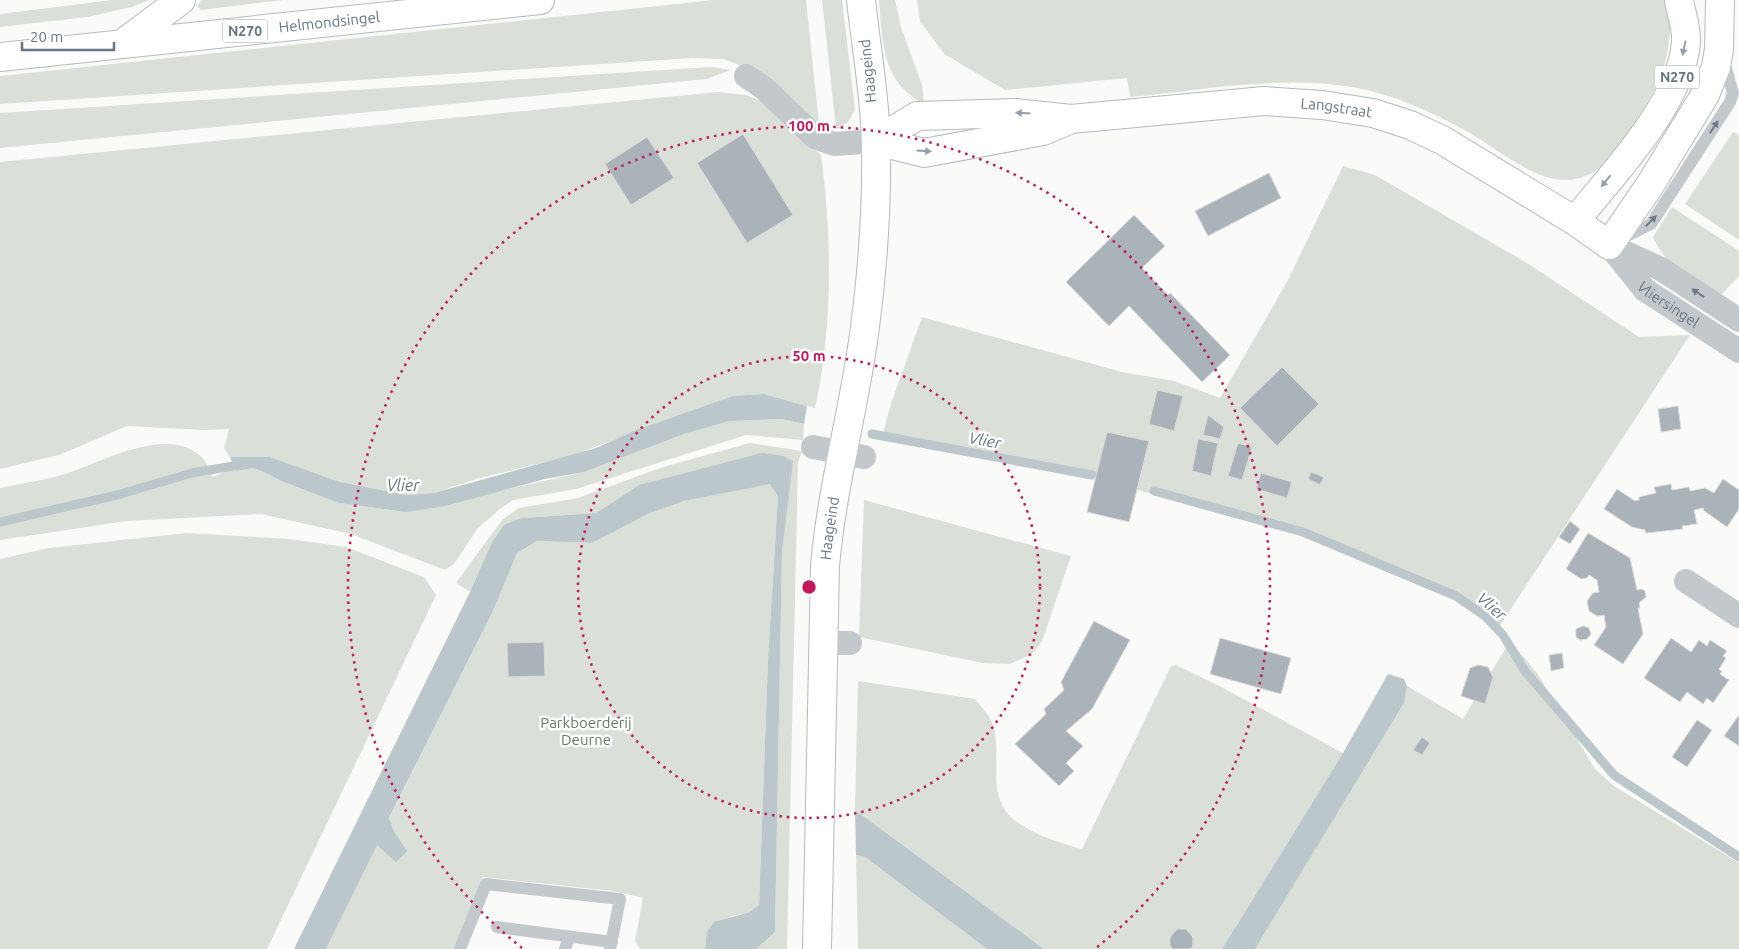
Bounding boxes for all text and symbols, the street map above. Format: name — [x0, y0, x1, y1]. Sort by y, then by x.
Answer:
street label: Helmondsingel — [278, 8, 380, 36]
scale bar — [22, 20, 115, 52]
road number: N270 — [222, 20, 268, 42]
text: 20 m — [30, 28, 63, 45]
street label: Haageind — [856, 38, 879, 104]
one-way arrow — [1680, 41, 1688, 56]
road number: N270 — [1654, 66, 1700, 88]
street label: Langstraat — [1300, 95, 1374, 121]
one-way arrow — [1015, 109, 1031, 117]
text: 100 m — [788, 117, 830, 134]
one-way arrow — [1709, 120, 1719, 134]
one-way arrow — [916, 148, 932, 156]
one-way arrow — [1601, 175, 1612, 188]
one-way arrow — [1645, 215, 1657, 227]
street label: Vliersingel — [1634, 278, 1703, 331]
one-way arrow — [1692, 288, 1705, 298]
text: 50 m — [792, 347, 826, 364]
water label: Vlier — [967, 428, 1003, 452]
water label: Vlier — [387, 476, 420, 494]
street label: Haageind — [817, 495, 842, 561]
centre of rings — [800, 578, 818, 596]
water label: Vlier — [1474, 589, 1511, 624]
park label: Parkboerderij Deurne — [540, 714, 632, 748]

